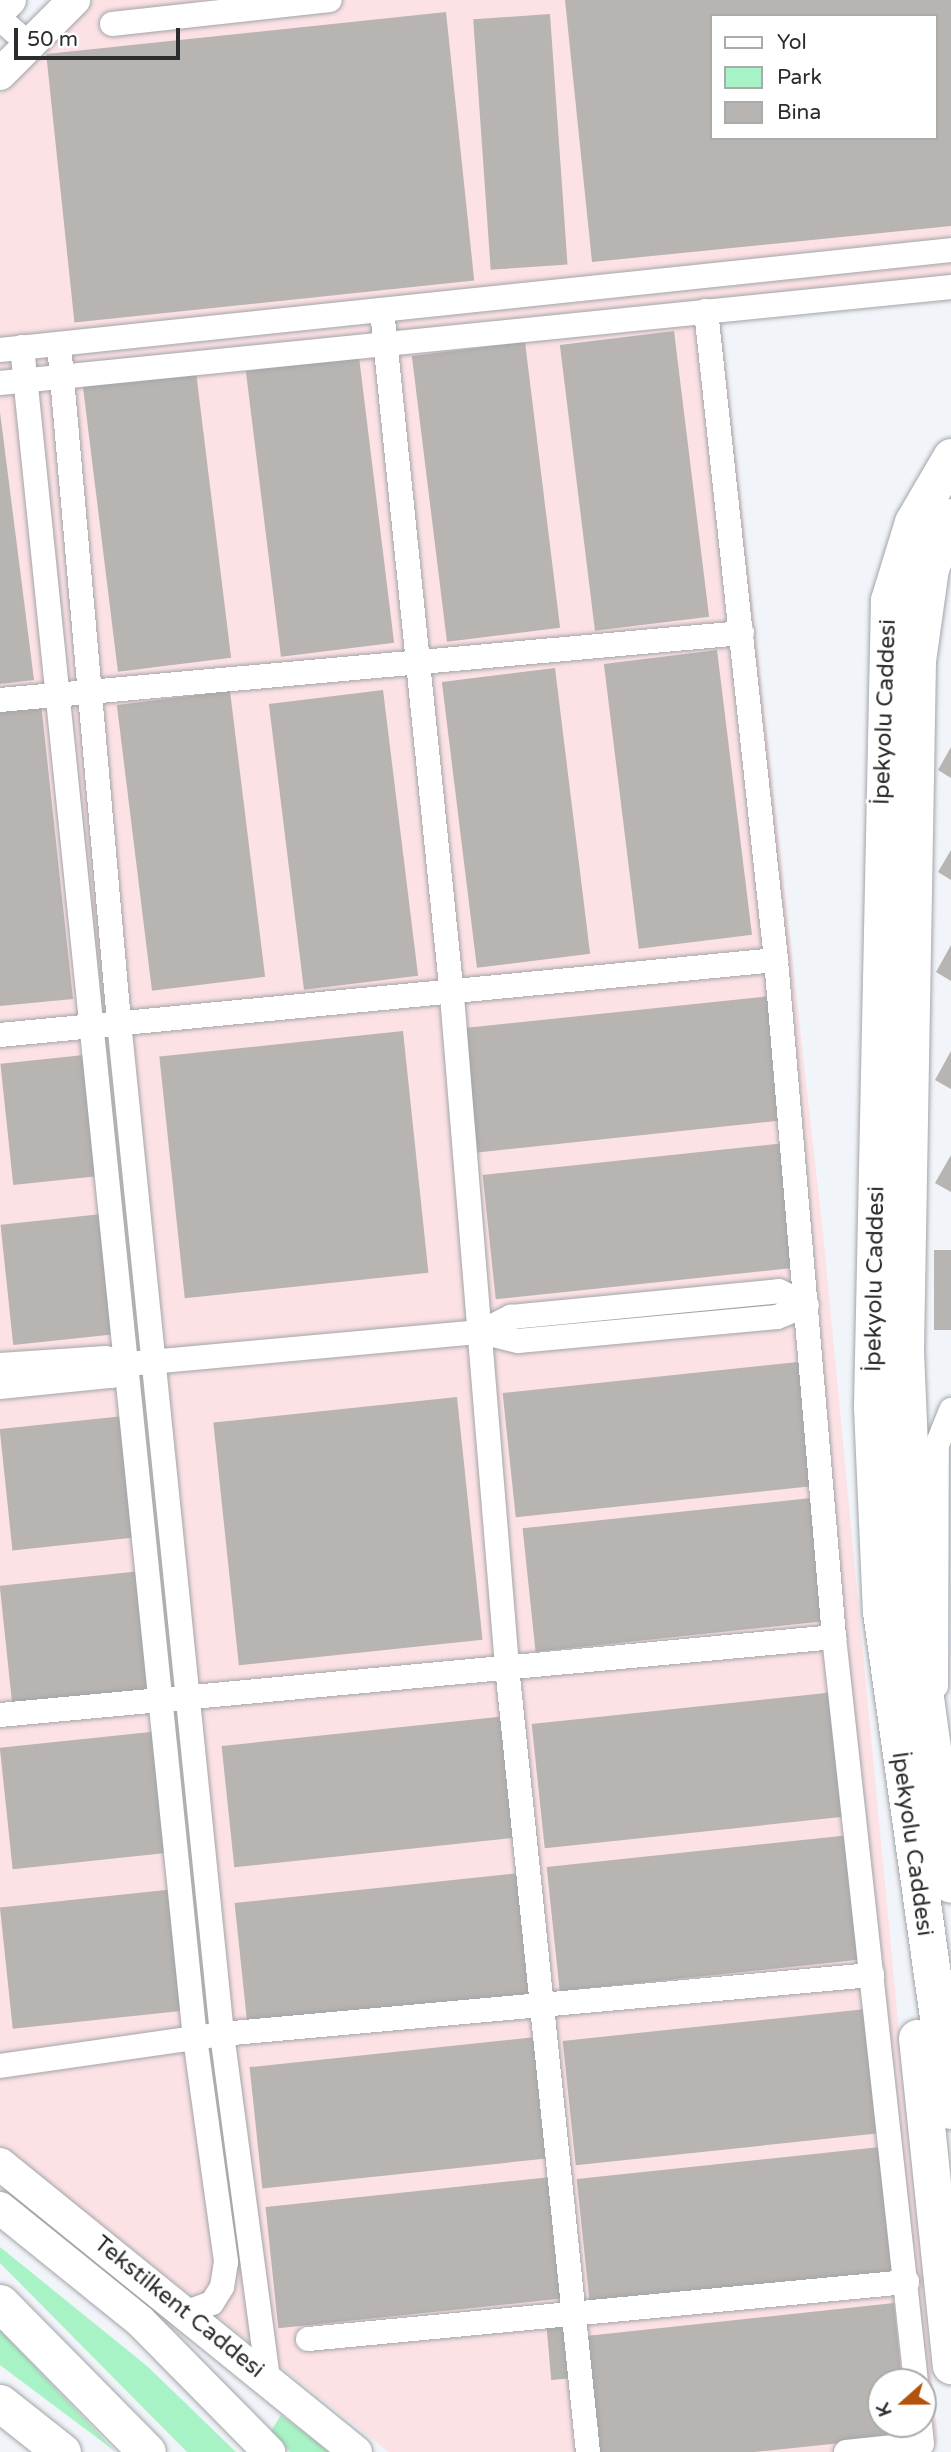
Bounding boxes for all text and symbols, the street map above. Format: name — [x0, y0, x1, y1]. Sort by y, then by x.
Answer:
scale bar — [18, 14, 184, 58]
legend — [710, 14, 937, 140]
text: 50 m — [27, 27, 78, 52]
text: Yol — [777, 30, 807, 55]
text: Park — [777, 65, 822, 90]
text: Bina — [777, 100, 821, 125]
street label: İpekyolu Caddesi — [868, 619, 902, 805]
street label: İpekyolu Caddesi — [860, 1186, 890, 1372]
street label: İpekyolu Caddesi — [885, 1750, 939, 1938]
street label: Tekstilkent Caddesi — [88, 2230, 270, 2384]
north arrow — [867, 2368, 937, 2438]
text: K — [872, 2400, 897, 2420]

